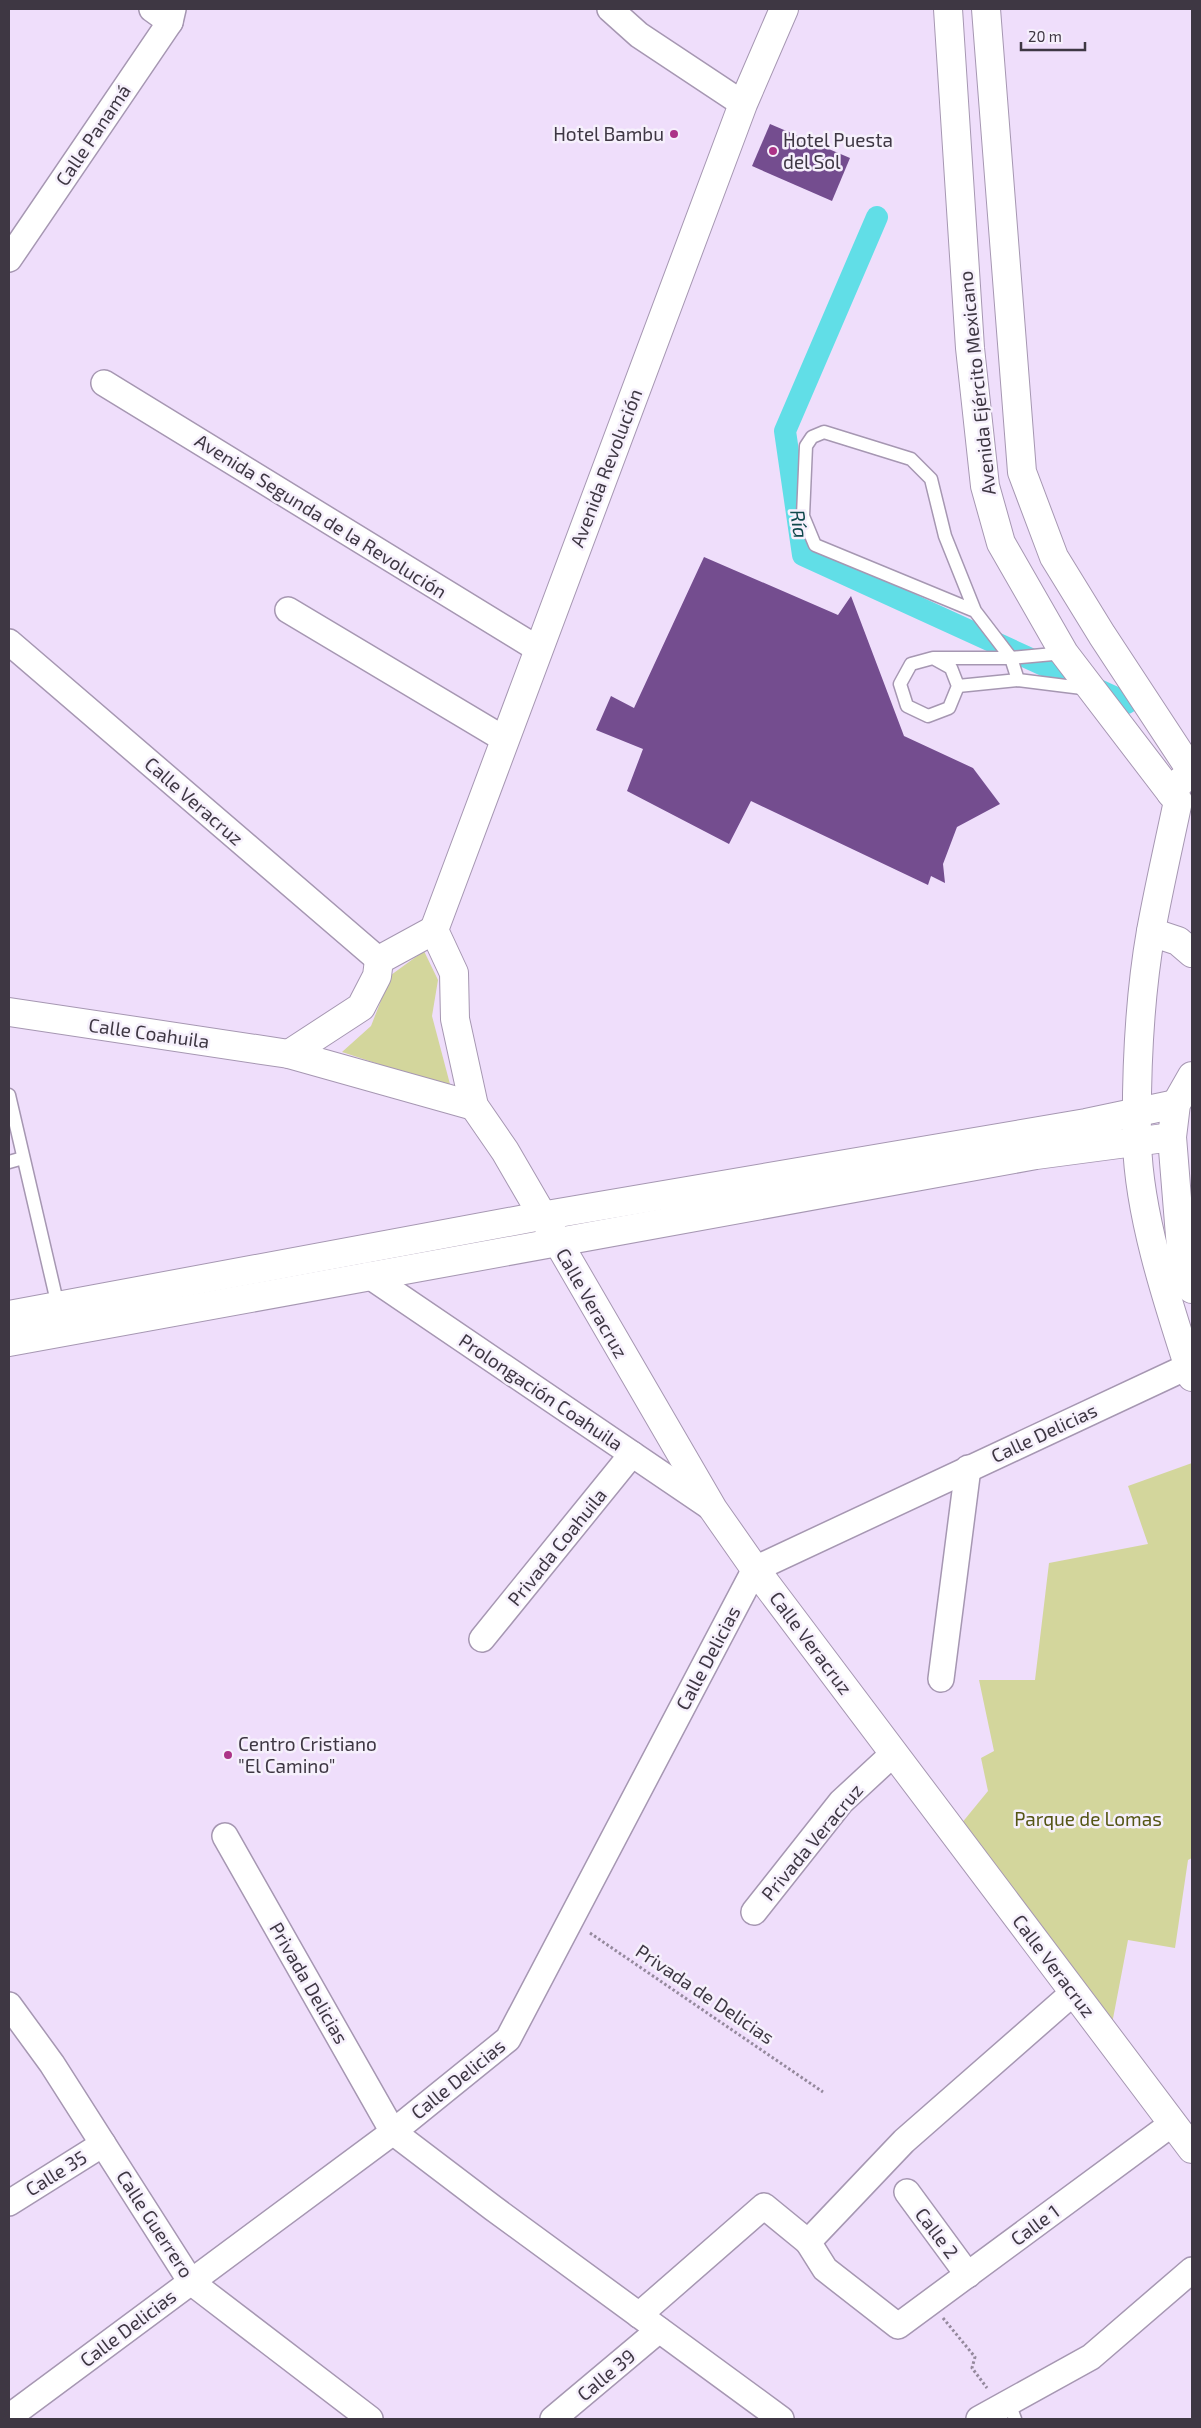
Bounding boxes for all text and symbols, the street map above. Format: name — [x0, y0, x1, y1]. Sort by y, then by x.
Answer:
scale bar — [1021, 20, 1085, 52]
text: 20 m — [1028, 27, 1062, 45]
street label: Calle Panamá — [50, 80, 135, 190]
place label: Hotel Bambu — [553, 122, 664, 145]
marker: Hotel Bambu — [668, 128, 680, 140]
place label: Hotel Puesta del Sol — [783, 128, 893, 173]
marker: Hotel Puesta del Sol — [767, 145, 779, 157]
street label: Avenida Ejército Mexicano — [953, 270, 1000, 496]
street label: Avenida Revolución — [565, 385, 646, 550]
street label: Avenida Segunda de la Revolución — [191, 428, 451, 603]
water label: Ría — [786, 508, 814, 540]
street label: Calle Veracruz — [140, 752, 248, 850]
street label: Calle Coahuila — [87, 1013, 211, 1052]
street label: Calle Veracruz — [552, 1244, 633, 1362]
street label: Prolongación Coahuila — [455, 1328, 628, 1455]
street label: Calle Delicias — [987, 1398, 1100, 1467]
street label: Privada Coahuila — [502, 1483, 611, 1610]
street label: Calle Veracruz — [765, 1587, 858, 1699]
street label: Calle Delicias — [671, 1602, 745, 1714]
place label: Centro Cristiano "El Camino" — [238, 1732, 377, 1777]
marker: Centro Cristiano "El Camino" — [222, 1749, 234, 1761]
street label: Privada Veracruz — [756, 1779, 867, 1905]
park label: Parque de Lomas — [1014, 1807, 1162, 1830]
street label: Calle Veracruz — [1008, 1910, 1101, 2022]
street label: Privada Delicias — [265, 1918, 354, 2048]
street label: Privada de Delicias — [632, 1939, 779, 2048]
street label: Calle Delicias — [406, 2034, 509, 2123]
street label: Calle 35 — [21, 2145, 91, 2200]
street label: Calle Guerrero — [112, 2166, 199, 2282]
street label: Calle 1 — [1006, 2199, 1064, 2250]
street label: Calle 2 — [911, 2203, 964, 2263]
street label: Calle Delicias — [75, 2284, 180, 2371]
street label: Calle 39 — [572, 2344, 639, 2405]

